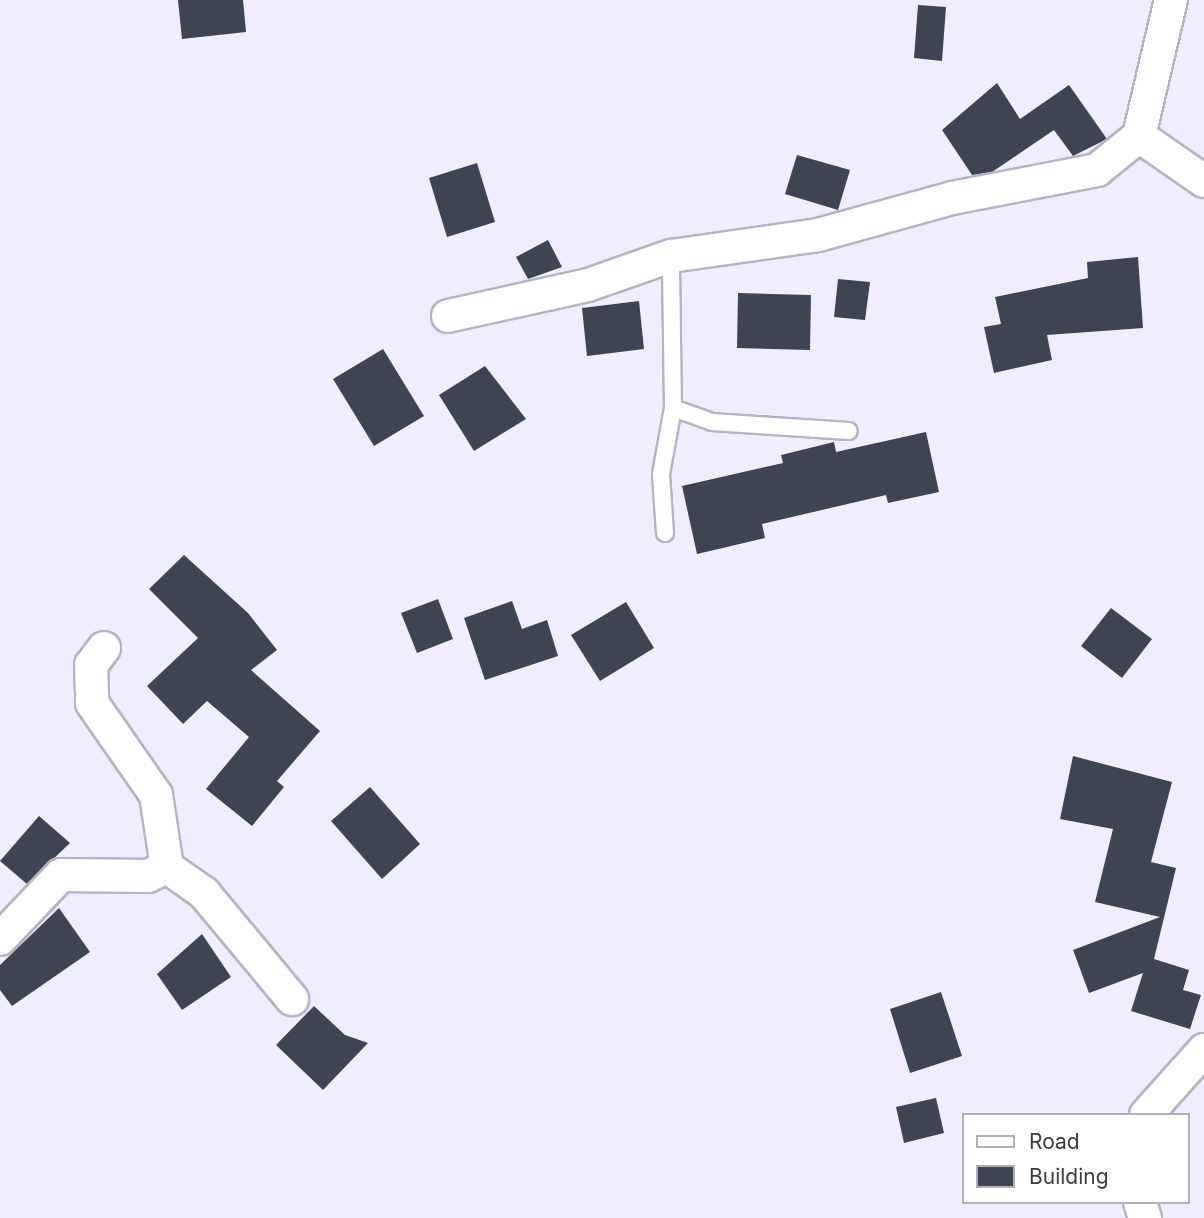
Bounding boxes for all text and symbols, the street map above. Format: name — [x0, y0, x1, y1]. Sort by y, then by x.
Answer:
legend — [962, 1113, 1190, 1204]
text: Road — [1029, 1129, 1080, 1154]
text: Building — [1029, 1164, 1109, 1189]

